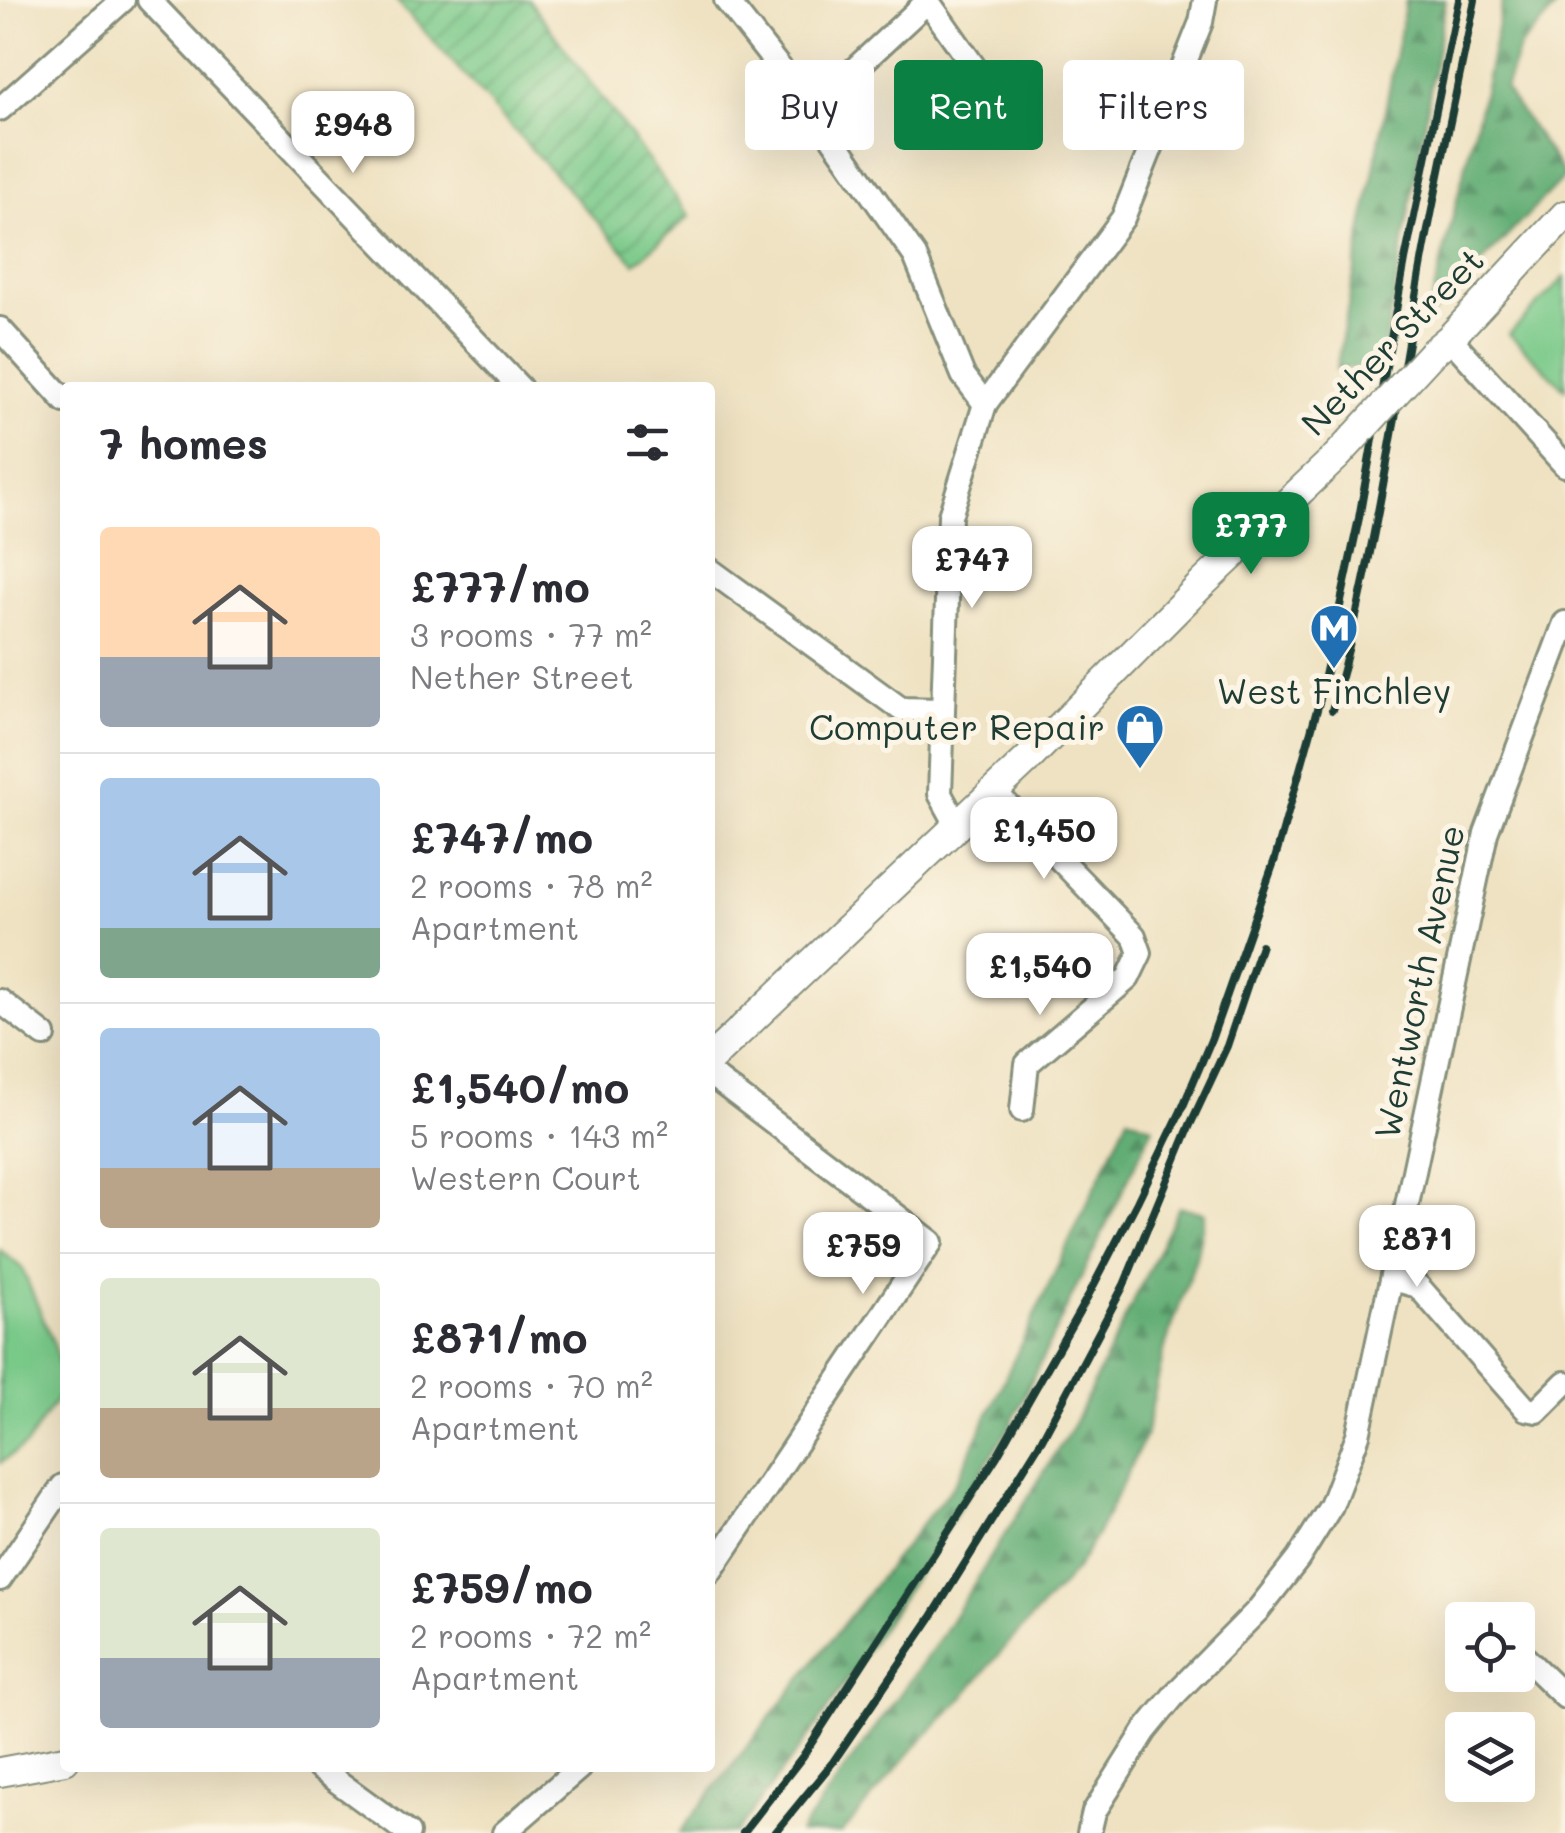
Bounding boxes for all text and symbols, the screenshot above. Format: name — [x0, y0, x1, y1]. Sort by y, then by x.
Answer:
chip: Buy — [745, 60, 874, 150]
chip: Rent — [894, 60, 1043, 150]
chip: Filters — [1063, 60, 1244, 150]
pin: £948 — [294, 91, 412, 176]
text: £948 — [313, 102, 393, 144]
street label: Nether Street — [1290, 237, 1493, 445]
text: 7 homes — [100, 415, 268, 470]
icon: filters — [620, 415, 675, 470]
pin: £777 — [1192, 492, 1310, 577]
text: £777 — [1214, 503, 1288, 545]
pin: £747 — [913, 526, 1031, 611]
text: £747 — [934, 537, 1010, 579]
text: £777/mo — [410, 558, 590, 613]
icon: home — [180, 567, 300, 687]
metro station icon: West Finchley — [1308, 602, 1360, 670]
text: 3 rooms · 77 m² — [410, 613, 652, 655]
text: Nether Street — [410, 655, 634, 697]
place label: West Finchley — [1217, 667, 1451, 713]
shop icon: Computer Repair — [1114, 702, 1166, 770]
place label: Computer Repair — [809, 703, 1105, 749]
pin: £1,450 — [963, 797, 1125, 882]
text: £1,450 — [992, 808, 1096, 850]
text: £747/mo — [410, 809, 593, 864]
icon: home — [180, 818, 300, 938]
street label: Wentworth Avenue — [1362, 820, 1474, 1143]
text: 2 rooms · 78 m² — [410, 864, 653, 906]
text: Apartment — [410, 906, 579, 948]
pin: £1,540 — [959, 933, 1121, 1018]
text: £1,540 — [988, 944, 1092, 986]
text: £1,540/mo — [410, 1059, 629, 1114]
icon: home — [180, 1068, 300, 1188]
text: 5 rooms · 143 m² — [410, 1114, 668, 1156]
text: Western Court — [410, 1156, 641, 1198]
pin: £871 — [1358, 1205, 1476, 1290]
pin: £759 — [804, 1212, 922, 1297]
text: £871 — [1381, 1216, 1453, 1258]
text: £759 — [825, 1223, 901, 1265]
text: £871/mo — [410, 1309, 588, 1364]
icon: home — [180, 1318, 300, 1438]
text: 2 rooms · 70 m² — [410, 1364, 653, 1406]
text: Apartment — [410, 1406, 579, 1448]
text: £759/mo — [410, 1559, 593, 1614]
icon: home — [180, 1568, 300, 1688]
map controls — [1445, 1602, 1535, 1802]
button: locate — [1445, 1602, 1535, 1692]
text: 2 rooms · 72 m² — [410, 1614, 651, 1656]
text: Apartment — [410, 1656, 579, 1698]
button: layers — [1445, 1712, 1535, 1802]

